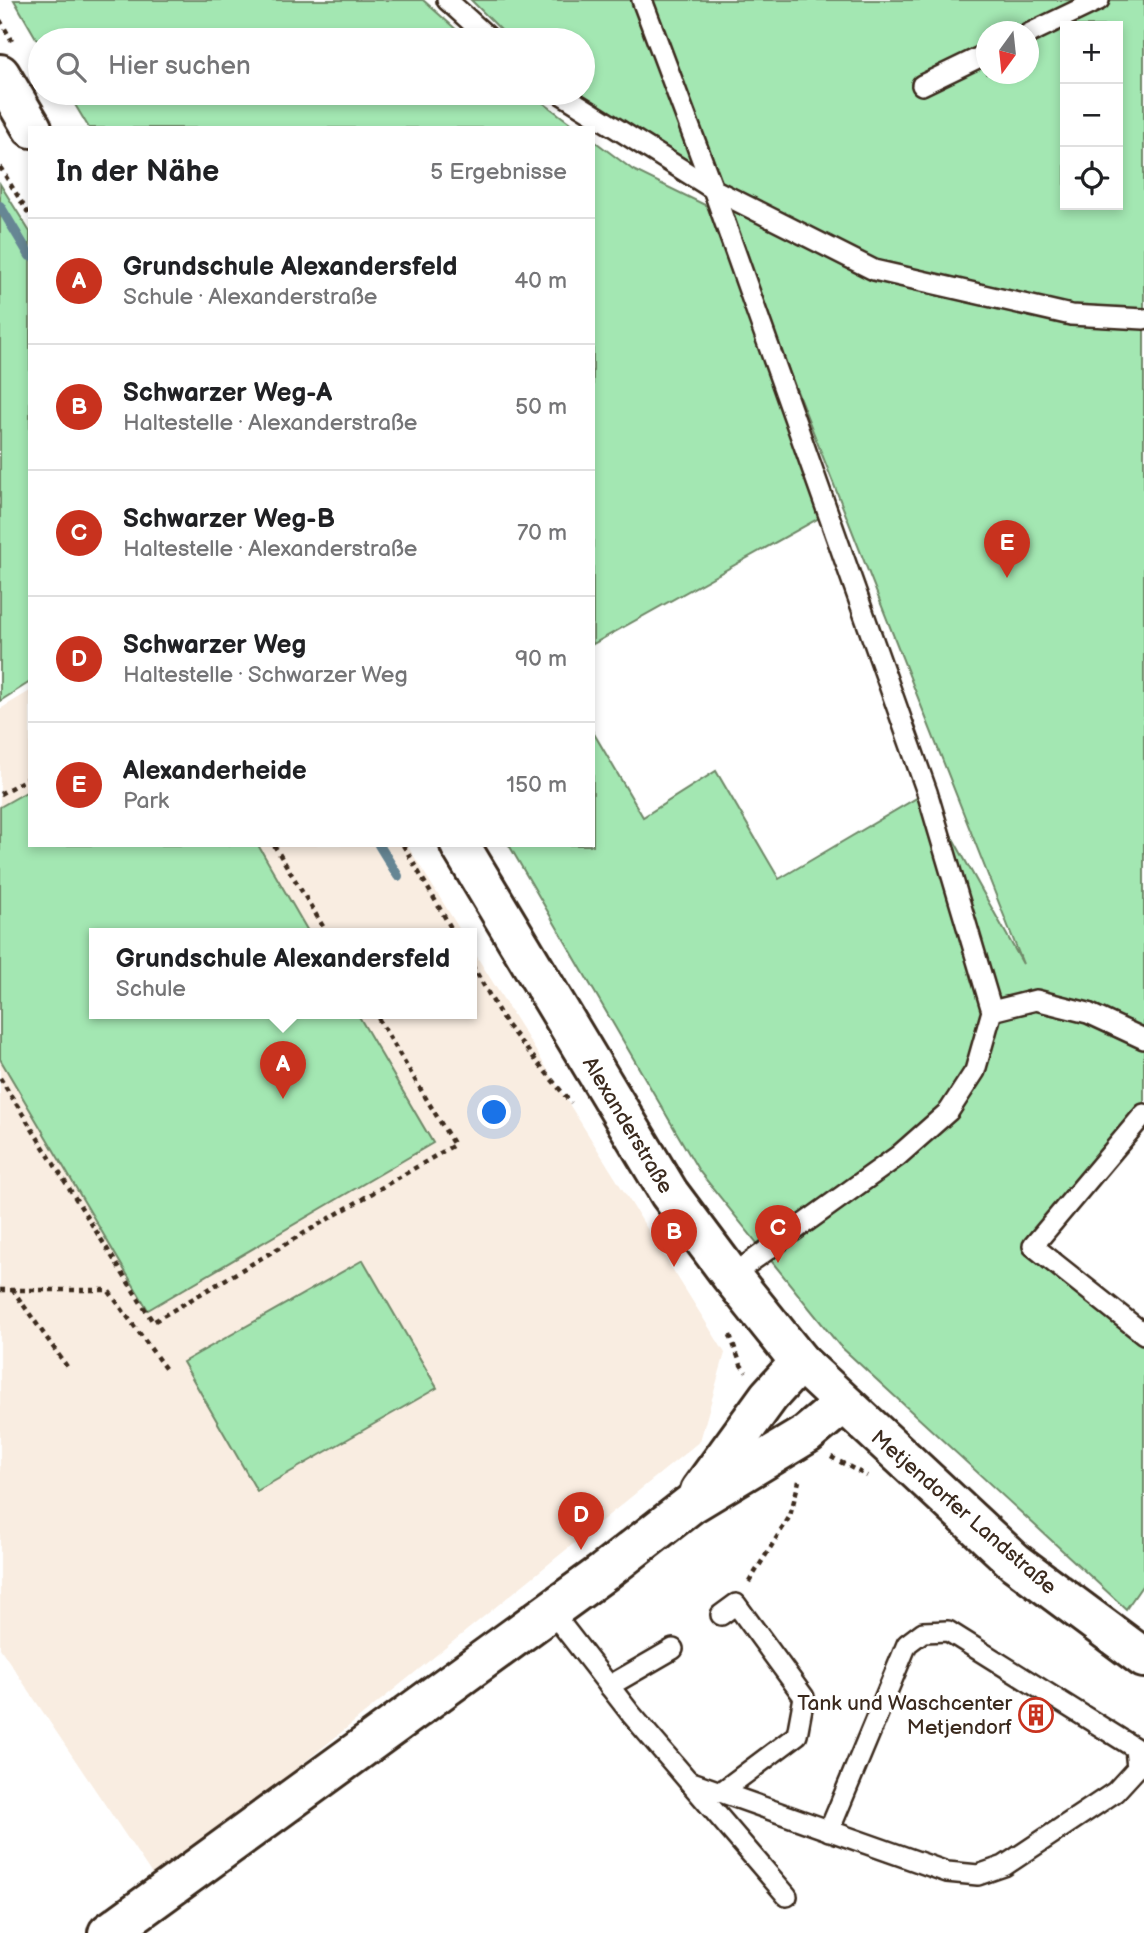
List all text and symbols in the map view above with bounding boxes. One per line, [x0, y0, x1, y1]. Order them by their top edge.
north arrow [976, 21, 1039, 84]
map controls [1060, 21, 1123, 210]
button: + [1060, 21, 1123, 84]
search box [28, 28, 595, 105]
icon: search [52, 48, 90, 86]
text: Hier suchen [108, 51, 251, 82]
button: − [1060, 84, 1123, 147]
button: locate [1060, 147, 1123, 210]
text: In der Nähe [56, 154, 219, 190]
text: 5 Ergebnisse [430, 158, 567, 186]
text: Grundschule Alexandersfeld [123, 252, 458, 283]
text: A [72, 267, 86, 295]
text: 40 m [514, 267, 567, 295]
text: Schule · Alexanderstraße [123, 283, 377, 311]
text: Schwarzer Weg-A [123, 378, 332, 409]
text: B [71, 393, 87, 421]
text: 50 m [515, 393, 567, 421]
text: Haltestelle · Alexanderstraße [123, 409, 417, 437]
text: Schwarzer Weg-B [123, 504, 335, 535]
text: C [71, 519, 87, 547]
text: 70 m [517, 519, 567, 547]
pin: E [984, 520, 1030, 578]
text: Haltestelle · Alexanderstraße [123, 535, 417, 563]
text: Schwarzer Weg [123, 630, 306, 661]
text: D [71, 645, 87, 673]
text: 90 m [515, 645, 567, 673]
text: Haltestelle · Schwarzer Weg [123, 661, 408, 689]
text: Alexanderheide [123, 756, 307, 787]
text: E [72, 771, 86, 799]
text: 150 m [506, 771, 567, 799]
text: Park [123, 787, 169, 815]
popup [89, 928, 477, 1019]
text: Grundschule Alexandersfeld [116, 944, 450, 975]
text: Schule [116, 975, 186, 1003]
pin: A [260, 1041, 306, 1099]
street label: Alexanderstraße [577, 1053, 678, 1198]
your location [477, 1095, 511, 1129]
pin: C [755, 1205, 801, 1263]
pin: B [651, 1209, 697, 1267]
street label: Metjendorfer Landstraße [866, 1425, 1061, 1600]
pin: D [558, 1492, 604, 1550]
place label: Tank und Waschcenter Metjendorf [797, 1691, 1012, 1740]
building icon: Tank und Waschcenter Metjendorf [1017, 1696, 1055, 1734]

